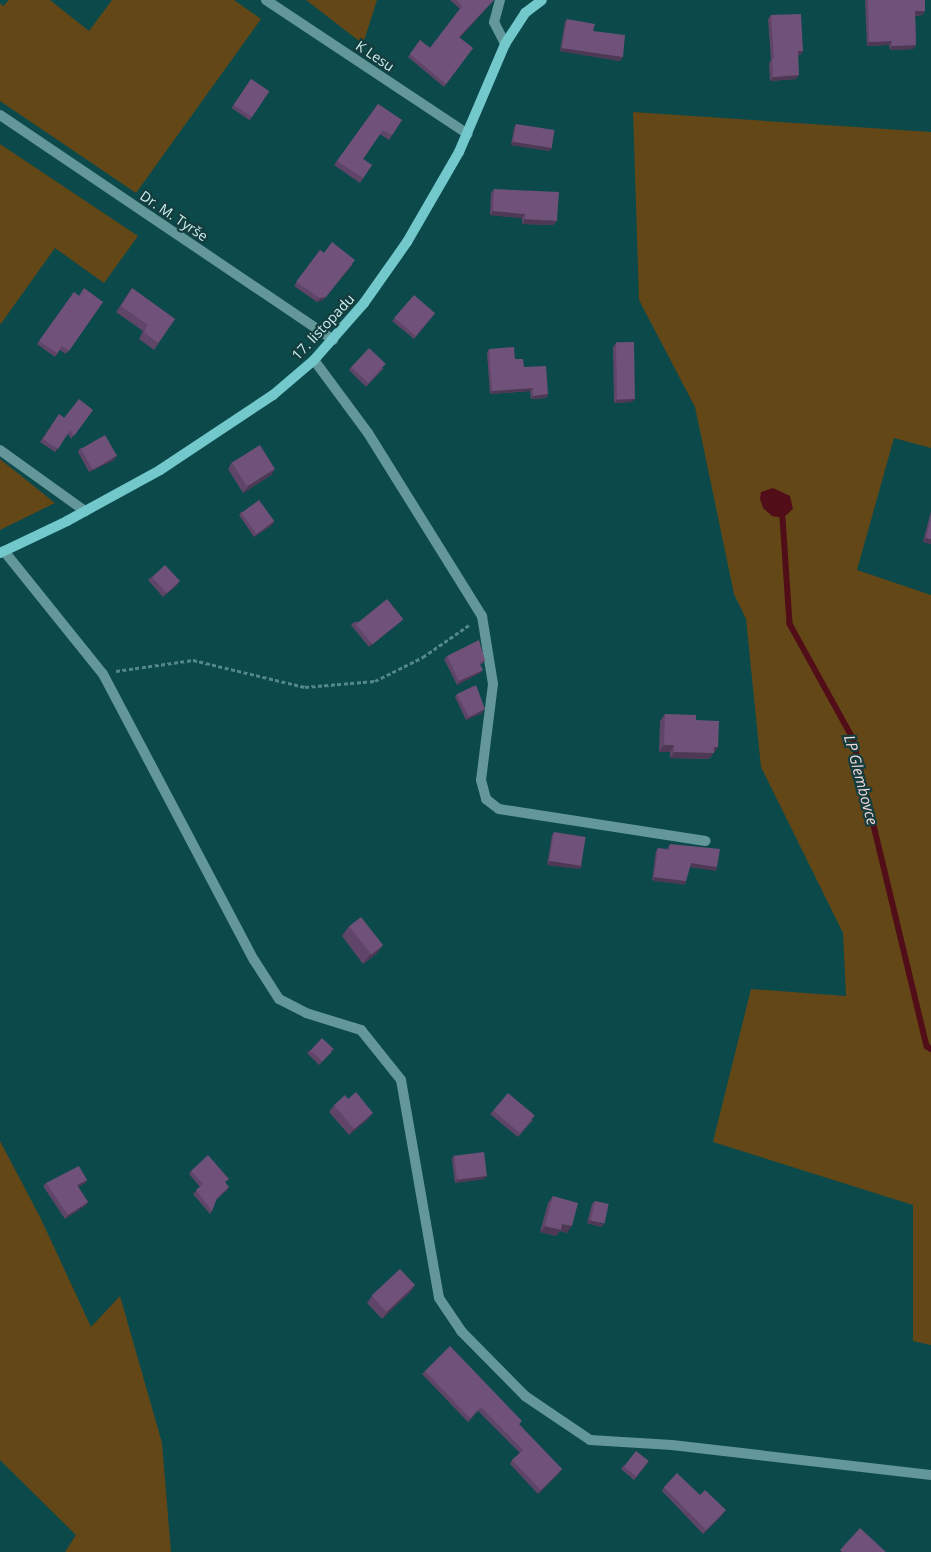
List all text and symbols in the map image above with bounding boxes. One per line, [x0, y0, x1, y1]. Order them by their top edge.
street label: K Lesu [353, 37, 397, 75]
street label: Dr. M. Tyrše [137, 187, 211, 245]
street label: 17. listopadu [288, 291, 358, 363]
water label: LP Glembovce [840, 733, 882, 827]

